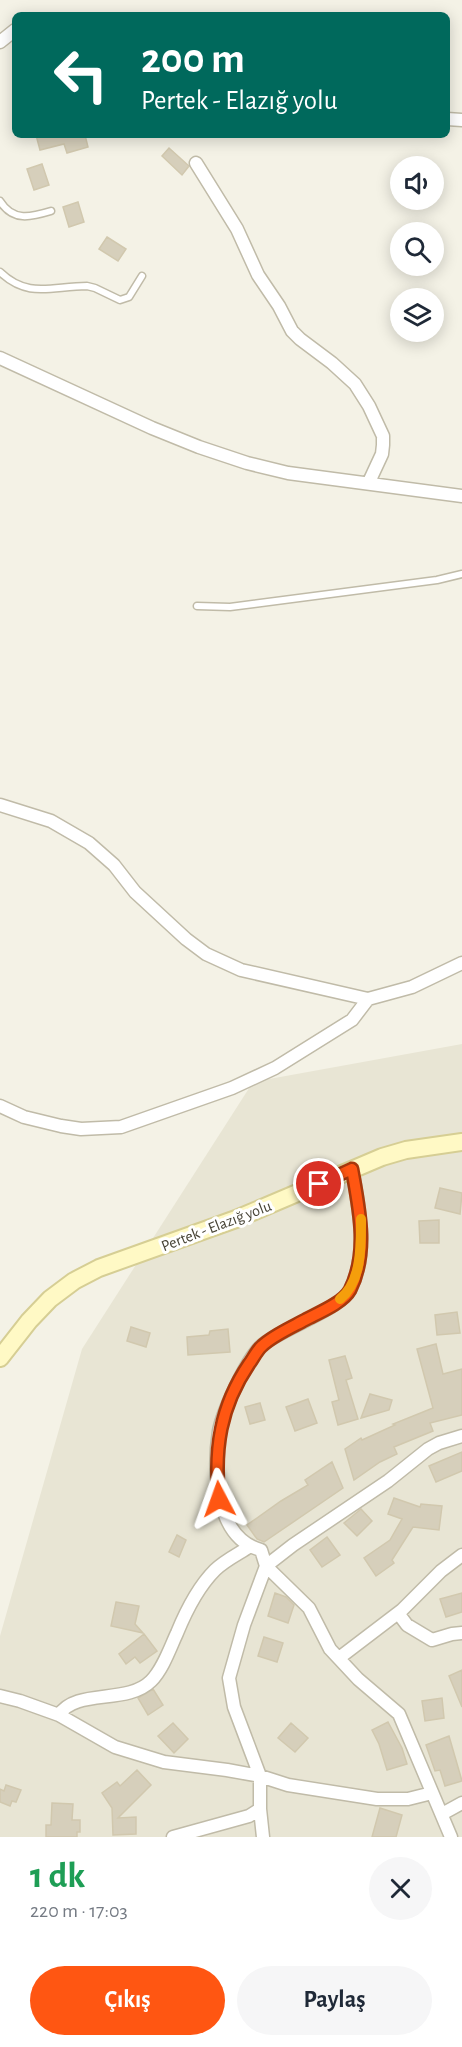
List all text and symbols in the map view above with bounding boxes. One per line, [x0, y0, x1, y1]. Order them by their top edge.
icon: left [42, 36, 120, 114]
text: 200 m [141, 38, 245, 80]
text: Pertek - Elazığ yolu [141, 87, 338, 114]
map controls [390, 156, 444, 342]
button: sound [390, 156, 444, 210]
button: search [390, 222, 444, 276]
button: layers [390, 288, 444, 342]
pin [293, 1158, 344, 1209]
icon: arrive [302, 1167, 335, 1200]
street label: Pertek - Elazığ yolu [159, 1198, 274, 1255]
position arrow [187, 1467, 251, 1531]
button: close [369, 1857, 432, 1920]
text: 1 dk [30, 1858, 85, 1894]
text: 220 m · 17:03 [30, 1901, 128, 1921]
button: Çıkış [30, 1966, 225, 2035]
button: Paylaş [237, 1966, 432, 2035]

